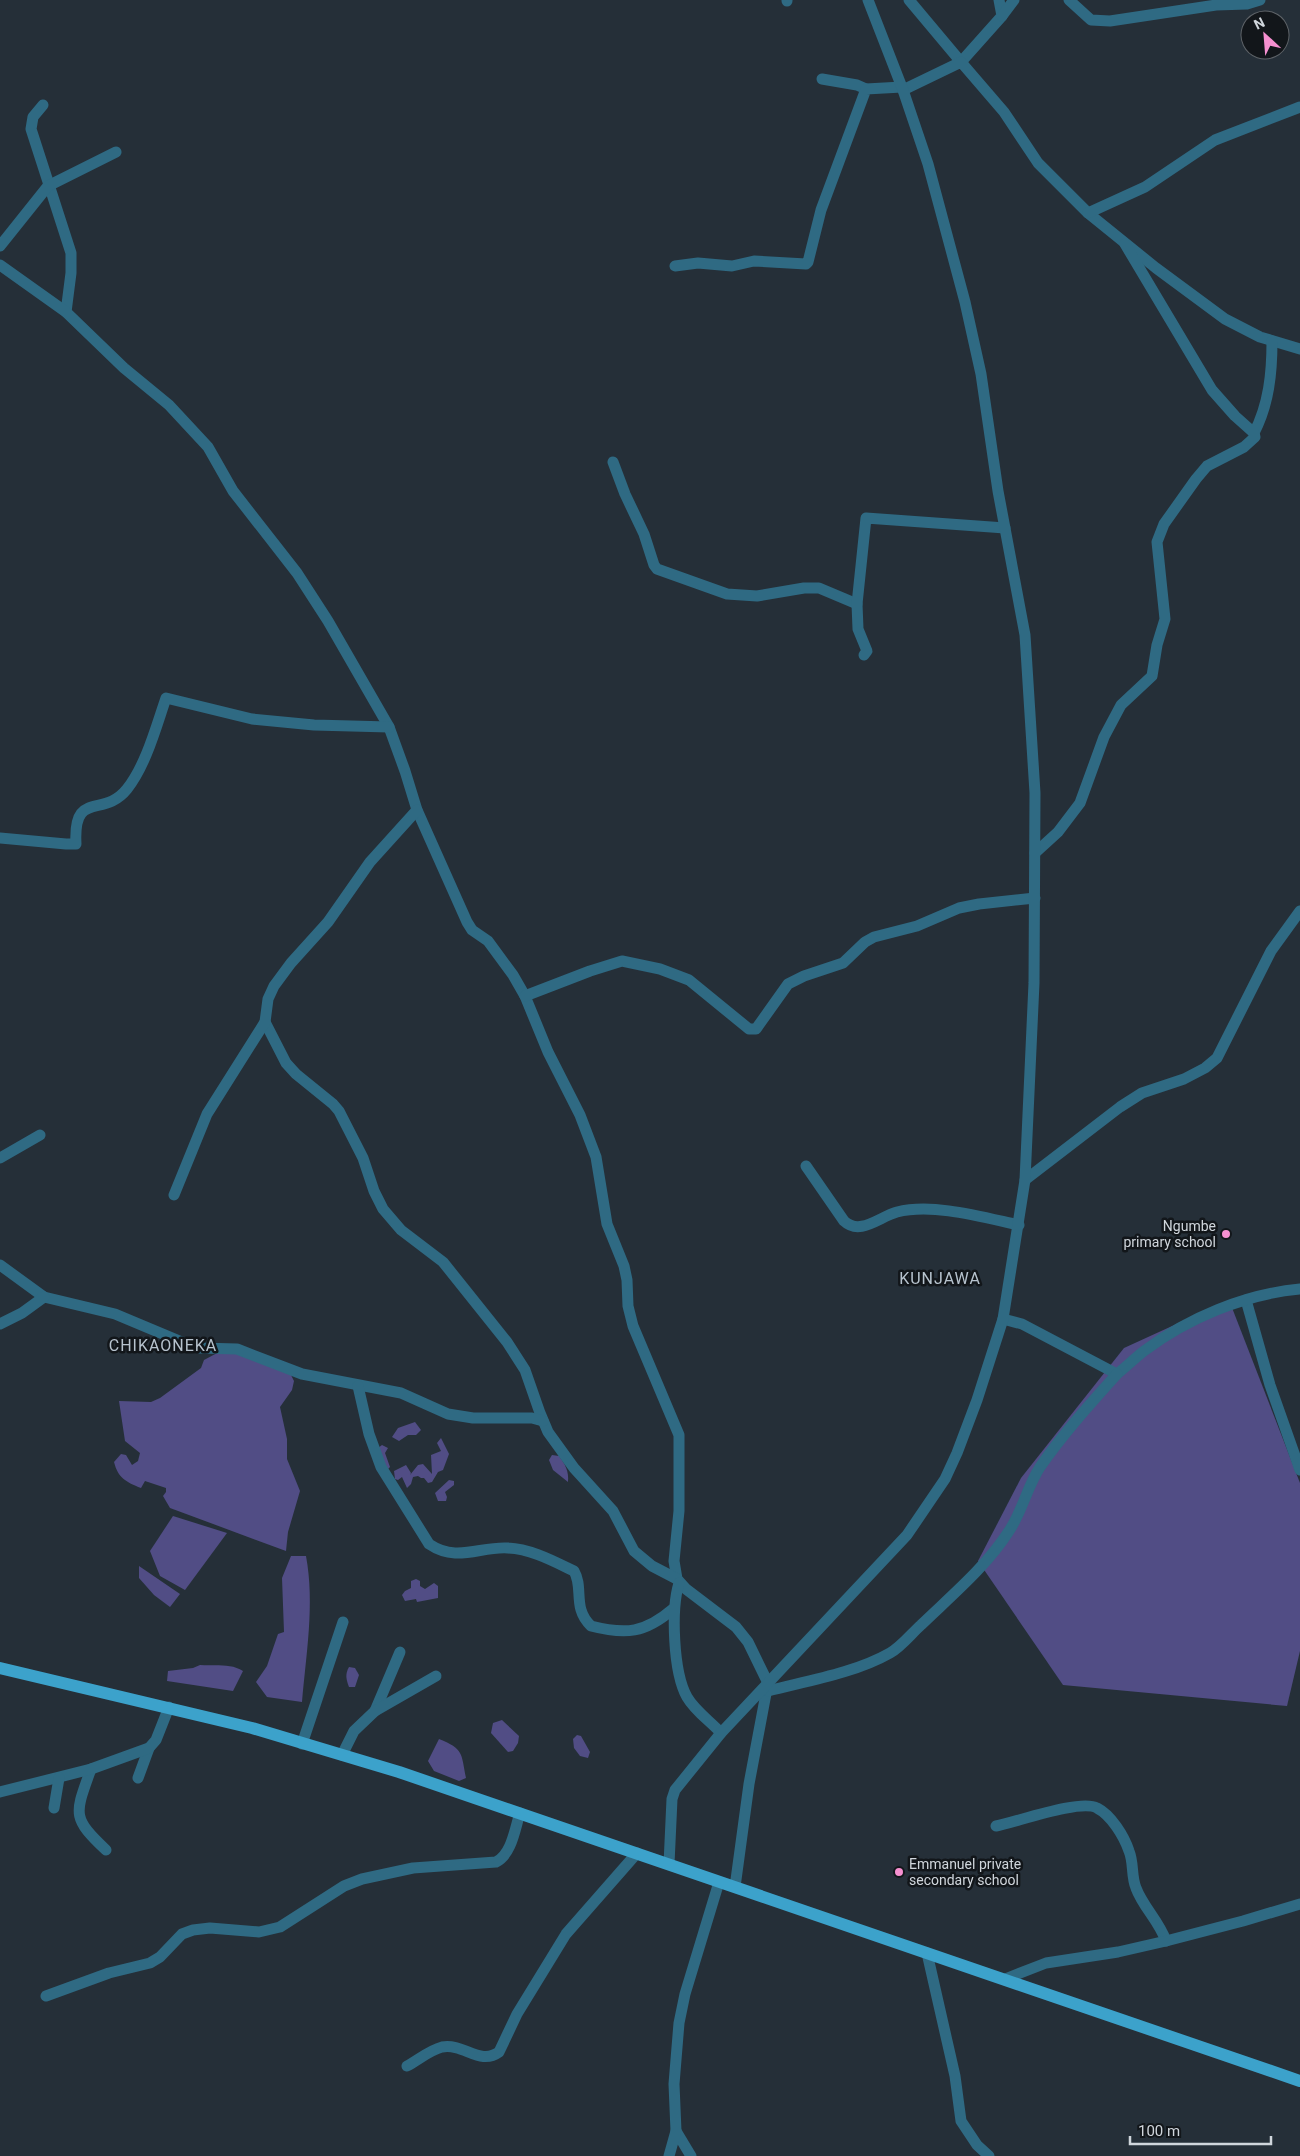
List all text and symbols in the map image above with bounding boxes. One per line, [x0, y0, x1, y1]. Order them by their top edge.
north arrow [1240, 10, 1290, 60]
text: N [1251, 14, 1267, 33]
place label: Ngumbe primary school [1123, 1218, 1216, 1250]
marker: Ngumbe primary school [1220, 1228, 1232, 1240]
district label: KUNJAWA [899, 1269, 981, 1288]
district label: CHIKAONEKA [109, 1336, 217, 1355]
place label: Emmanuel private secondary school [909, 1856, 1021, 1888]
marker: Emmanuel private secondary school [893, 1866, 905, 1878]
scale bar [1130, 2114, 1271, 2146]
text: 100 m [1138, 2122, 1180, 2140]

